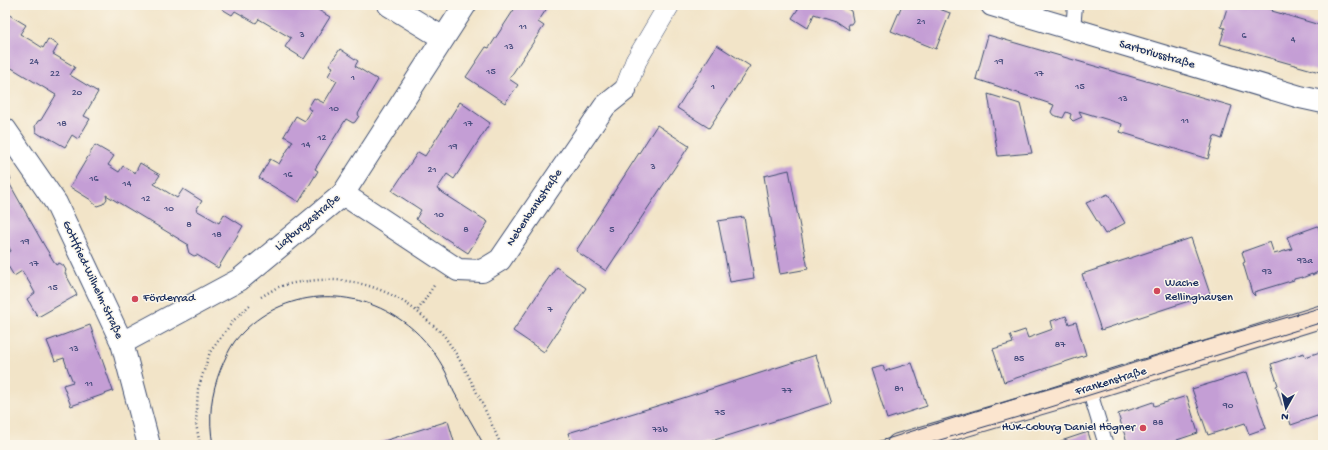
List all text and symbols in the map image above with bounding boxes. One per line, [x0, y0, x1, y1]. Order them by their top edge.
house number: 21 [917, 16, 925, 28]
house number: 11 [518, 21, 527, 33]
house number: 3 [298, 29, 305, 41]
house number: 6 [1241, 30, 1247, 42]
house number: 4 [1291, 34, 1296, 46]
street label: Sartoriusstraße [1117, 37, 1197, 73]
house number: 13 [503, 41, 514, 53]
house number: 24 [29, 56, 39, 68]
house number: 19 [993, 56, 1004, 68]
house number: 15 [485, 66, 496, 78]
house number: 22 [50, 68, 60, 80]
house number: 17 [1033, 68, 1044, 80]
house number: 1 [350, 72, 355, 84]
house number: 1 [710, 81, 715, 93]
house number: 15 [1074, 81, 1085, 93]
house number: 20 [72, 87, 83, 99]
house number: 13 [1117, 93, 1128, 105]
house number: 10 [328, 103, 339, 115]
house number: 11 [1180, 115, 1189, 127]
house number: 18 [56, 118, 67, 130]
house number: 17 [462, 118, 473, 130]
house number: 12 [317, 132, 327, 144]
house number: 14 [301, 139, 311, 151]
house number: 19 [447, 141, 458, 153]
house number: 3 [649, 161, 656, 173]
house number: 21 [428, 164, 436, 176]
street label: Nebenbankstraße [504, 166, 566, 249]
house number: 16 [282, 169, 293, 181]
house number: 16 [88, 173, 99, 185]
house number: 14 [122, 178, 132, 190]
street label: Liafburgastraße [273, 191, 344, 254]
house number: 12 [141, 193, 151, 205]
house number: 10 [163, 203, 174, 215]
house number: 10 [433, 209, 444, 221]
street label: Gottfried-Wilhelm-Straße [58, 219, 126, 342]
house number: 8 [186, 219, 192, 231]
house number: 8 [463, 224, 469, 236]
house number: 5 [609, 224, 615, 236]
house number: 18 [211, 229, 222, 241]
house number: 19 [19, 236, 30, 248]
house number: 93a [1296, 255, 1313, 267]
house number: 17 [28, 258, 39, 270]
house number: 93 [1261, 266, 1272, 278]
place label: Wache Rellinghausen [1165, 277, 1233, 305]
house number: 15 [47, 282, 58, 294]
marker: Wache Rellinghausen [1152, 286, 1162, 296]
place label: Förderrad [142, 292, 196, 306]
marker: Förderrad [130, 294, 140, 304]
house number: 7 [546, 304, 553, 316]
house number: 87 [1055, 339, 1066, 351]
house number: 13 [68, 343, 79, 355]
house number: 85 [1014, 353, 1024, 365]
street label: Frankenstraße [1073, 364, 1149, 400]
house number: 11 [84, 378, 93, 390]
house number: 81 [894, 383, 904, 395]
house number: 77 [781, 385, 793, 397]
north arrow [1266, 388, 1306, 428]
house number: 90 [1222, 400, 1234, 412]
house number: 75 [714, 407, 725, 419]
text: N [1280, 409, 1289, 422]
house number: 88 [1153, 417, 1164, 429]
place label: HUK-Coburg Daniel Högner [1002, 421, 1137, 435]
marker: HUK-Coburg Daniel Högner [1138, 423, 1148, 433]
house number: 73b [651, 424, 669, 436]

